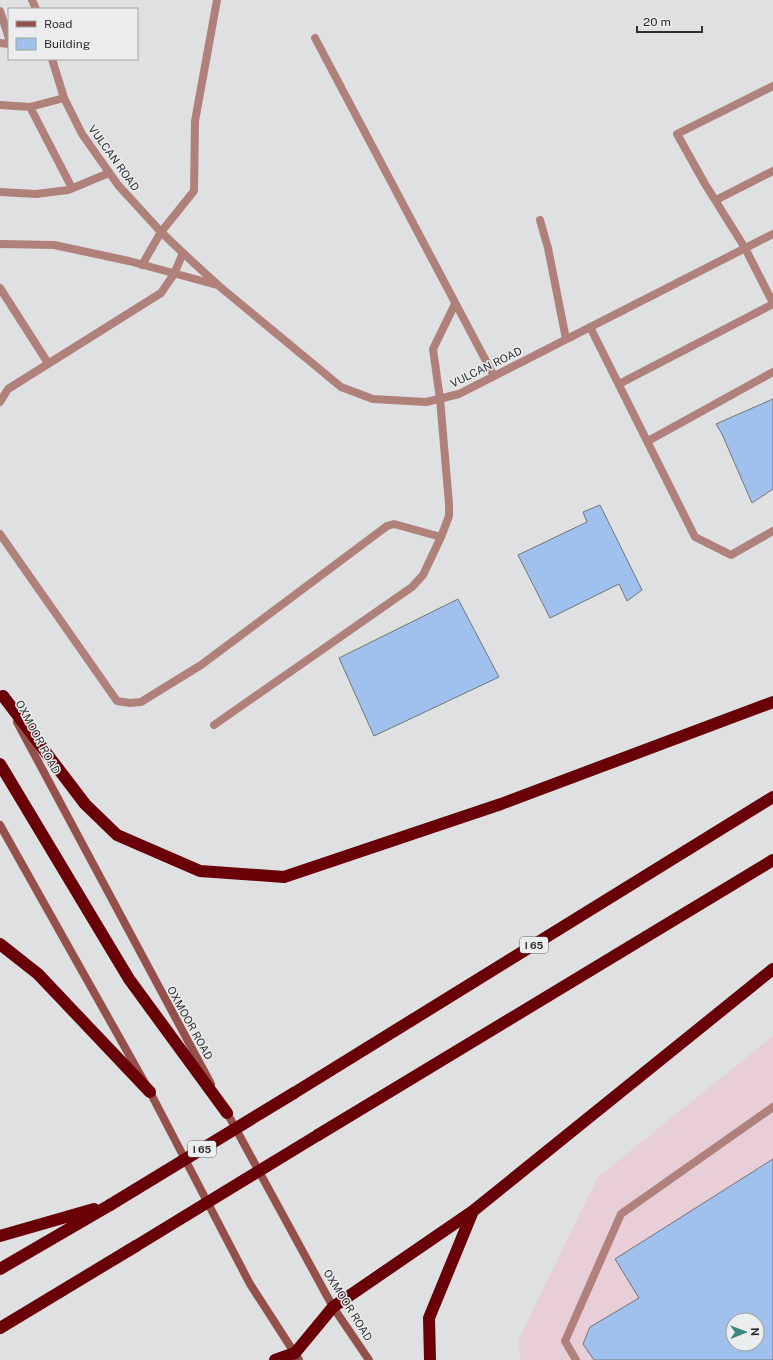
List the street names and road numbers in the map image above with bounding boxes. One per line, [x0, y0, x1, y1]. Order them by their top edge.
street label: VULCAN ROAD [86, 123, 142, 193]
street label: VULCAN ROAD [448, 344, 524, 389]
street label: OXMOOR ROAD [13, 698, 63, 776]
road number: I 65 [520, 937, 548, 953]
street label: OXMOOR ROAD [165, 984, 215, 1062]
road number: I 65 [188, 1141, 216, 1157]
street label: OXMOOR ROAD [321, 1267, 375, 1343]

